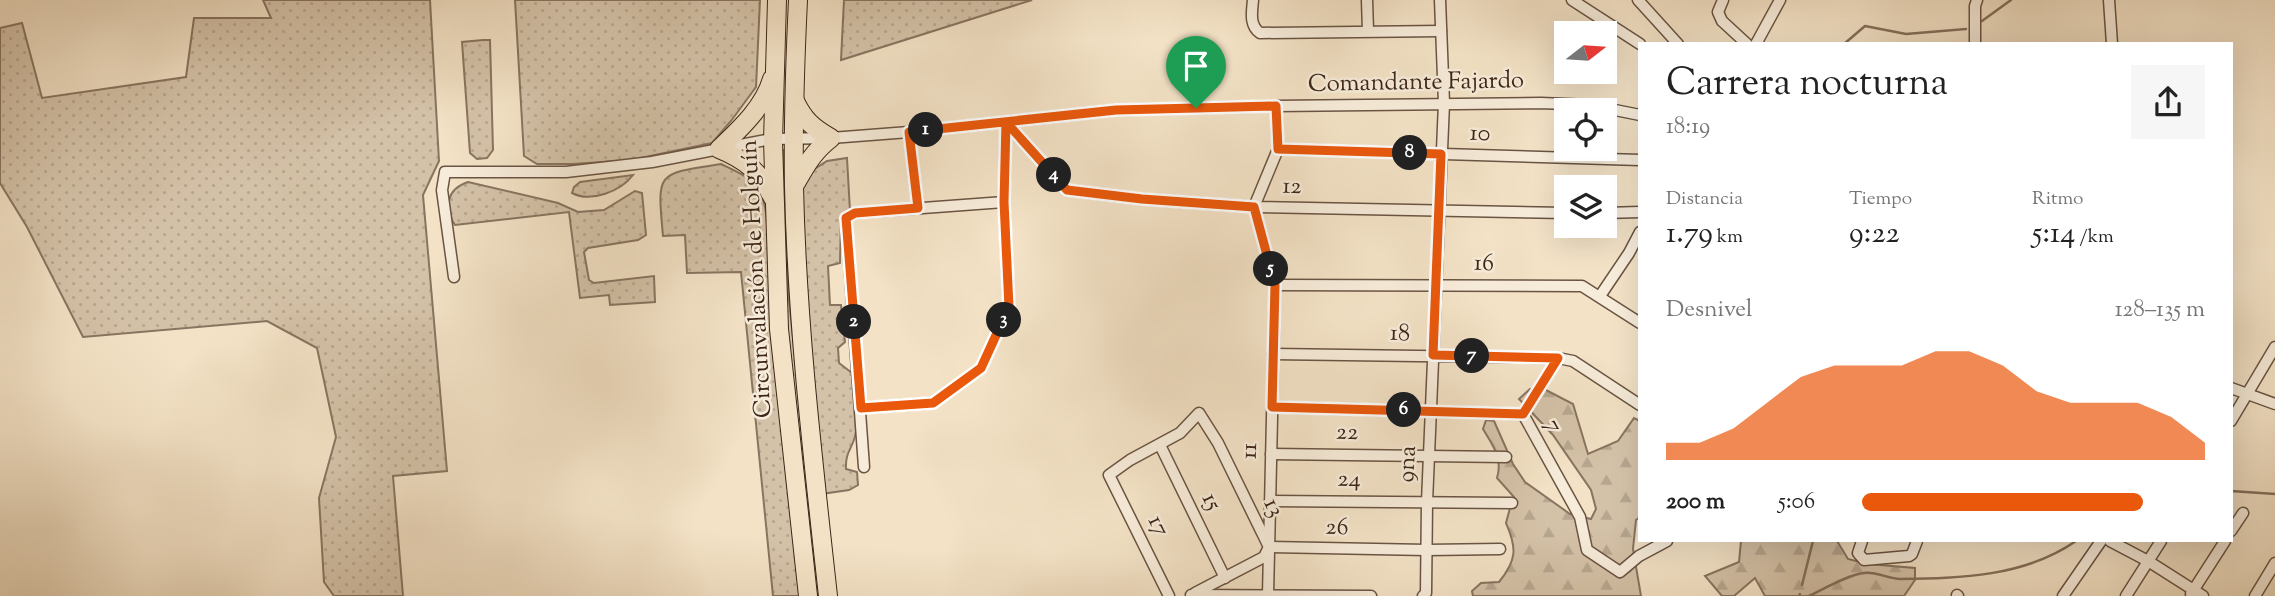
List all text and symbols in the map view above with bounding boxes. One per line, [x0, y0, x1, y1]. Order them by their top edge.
north arrow [1554, 21, 1617, 84]
map controls [1554, 21, 1617, 238]
pin [1166, 36, 1226, 108]
icon: arrive [1177, 47, 1215, 85]
text: Carrera nocturna [1666, 58, 1948, 112]
street label: Comandante Fajardo [1308, 64, 1524, 102]
button: share [2131, 65, 2205, 139]
button: locate [1554, 98, 1617, 161]
text: 18:19 [1666, 111, 1710, 144]
pin: 1 [908, 113, 944, 148]
text: 1 [922, 116, 929, 143]
street label: 10 [1469, 117, 1491, 151]
pin: 8 [1392, 136, 1428, 170]
street label: Circunvalación de Holguín [733, 139, 781, 419]
text: 8 [1405, 139, 1414, 166]
pin: 4 [1036, 158, 1072, 192]
text: 4 [1049, 161, 1058, 188]
street label: 12 [1282, 170, 1302, 204]
button: layers [1554, 175, 1617, 238]
text: Distancia [1666, 186, 1743, 213]
text: Tiempo [1849, 186, 1912, 213]
text: Ritmo [2032, 186, 2083, 213]
text: 1.79 [1666, 213, 1713, 256]
text: 9:22 [1849, 213, 1899, 256]
text: 5:14 [2032, 213, 2075, 256]
text: km [1713, 224, 1743, 251]
text: /km [2075, 224, 2114, 251]
street label: 16 [1474, 247, 1494, 281]
pin: 5 [1254, 252, 1288, 286]
text: 5 [1267, 255, 1274, 282]
text: Desnivel [1666, 294, 1752, 327]
text: 128–135 m [2115, 294, 2205, 327]
pin: 3 [986, 302, 1021, 338]
pin: 2 [836, 304, 872, 340]
text: 3 [1000, 306, 1007, 333]
text: 2 [849, 308, 858, 335]
street label: 18 [1390, 317, 1410, 351]
pin: 7 [1454, 338, 1490, 374]
text: 7 [1467, 342, 1476, 369]
pin: 6 [1386, 392, 1422, 428]
text: 6 [1399, 396, 1408, 423]
street label: 7 [1535, 412, 1571, 440]
street label: 22 [1335, 416, 1359, 450]
street label: 11 [1233, 443, 1267, 459]
street label: 9na [1390, 445, 1426, 483]
street label: 24 [1337, 463, 1361, 497]
text: 200 m [1666, 486, 1725, 519]
text: 5:06 [1778, 486, 1815, 519]
street label: 15 [1192, 487, 1230, 517]
street label: 13 [1254, 493, 1292, 523]
street label: 17 [1138, 509, 1178, 543]
street label: 26 [1325, 511, 1349, 545]

